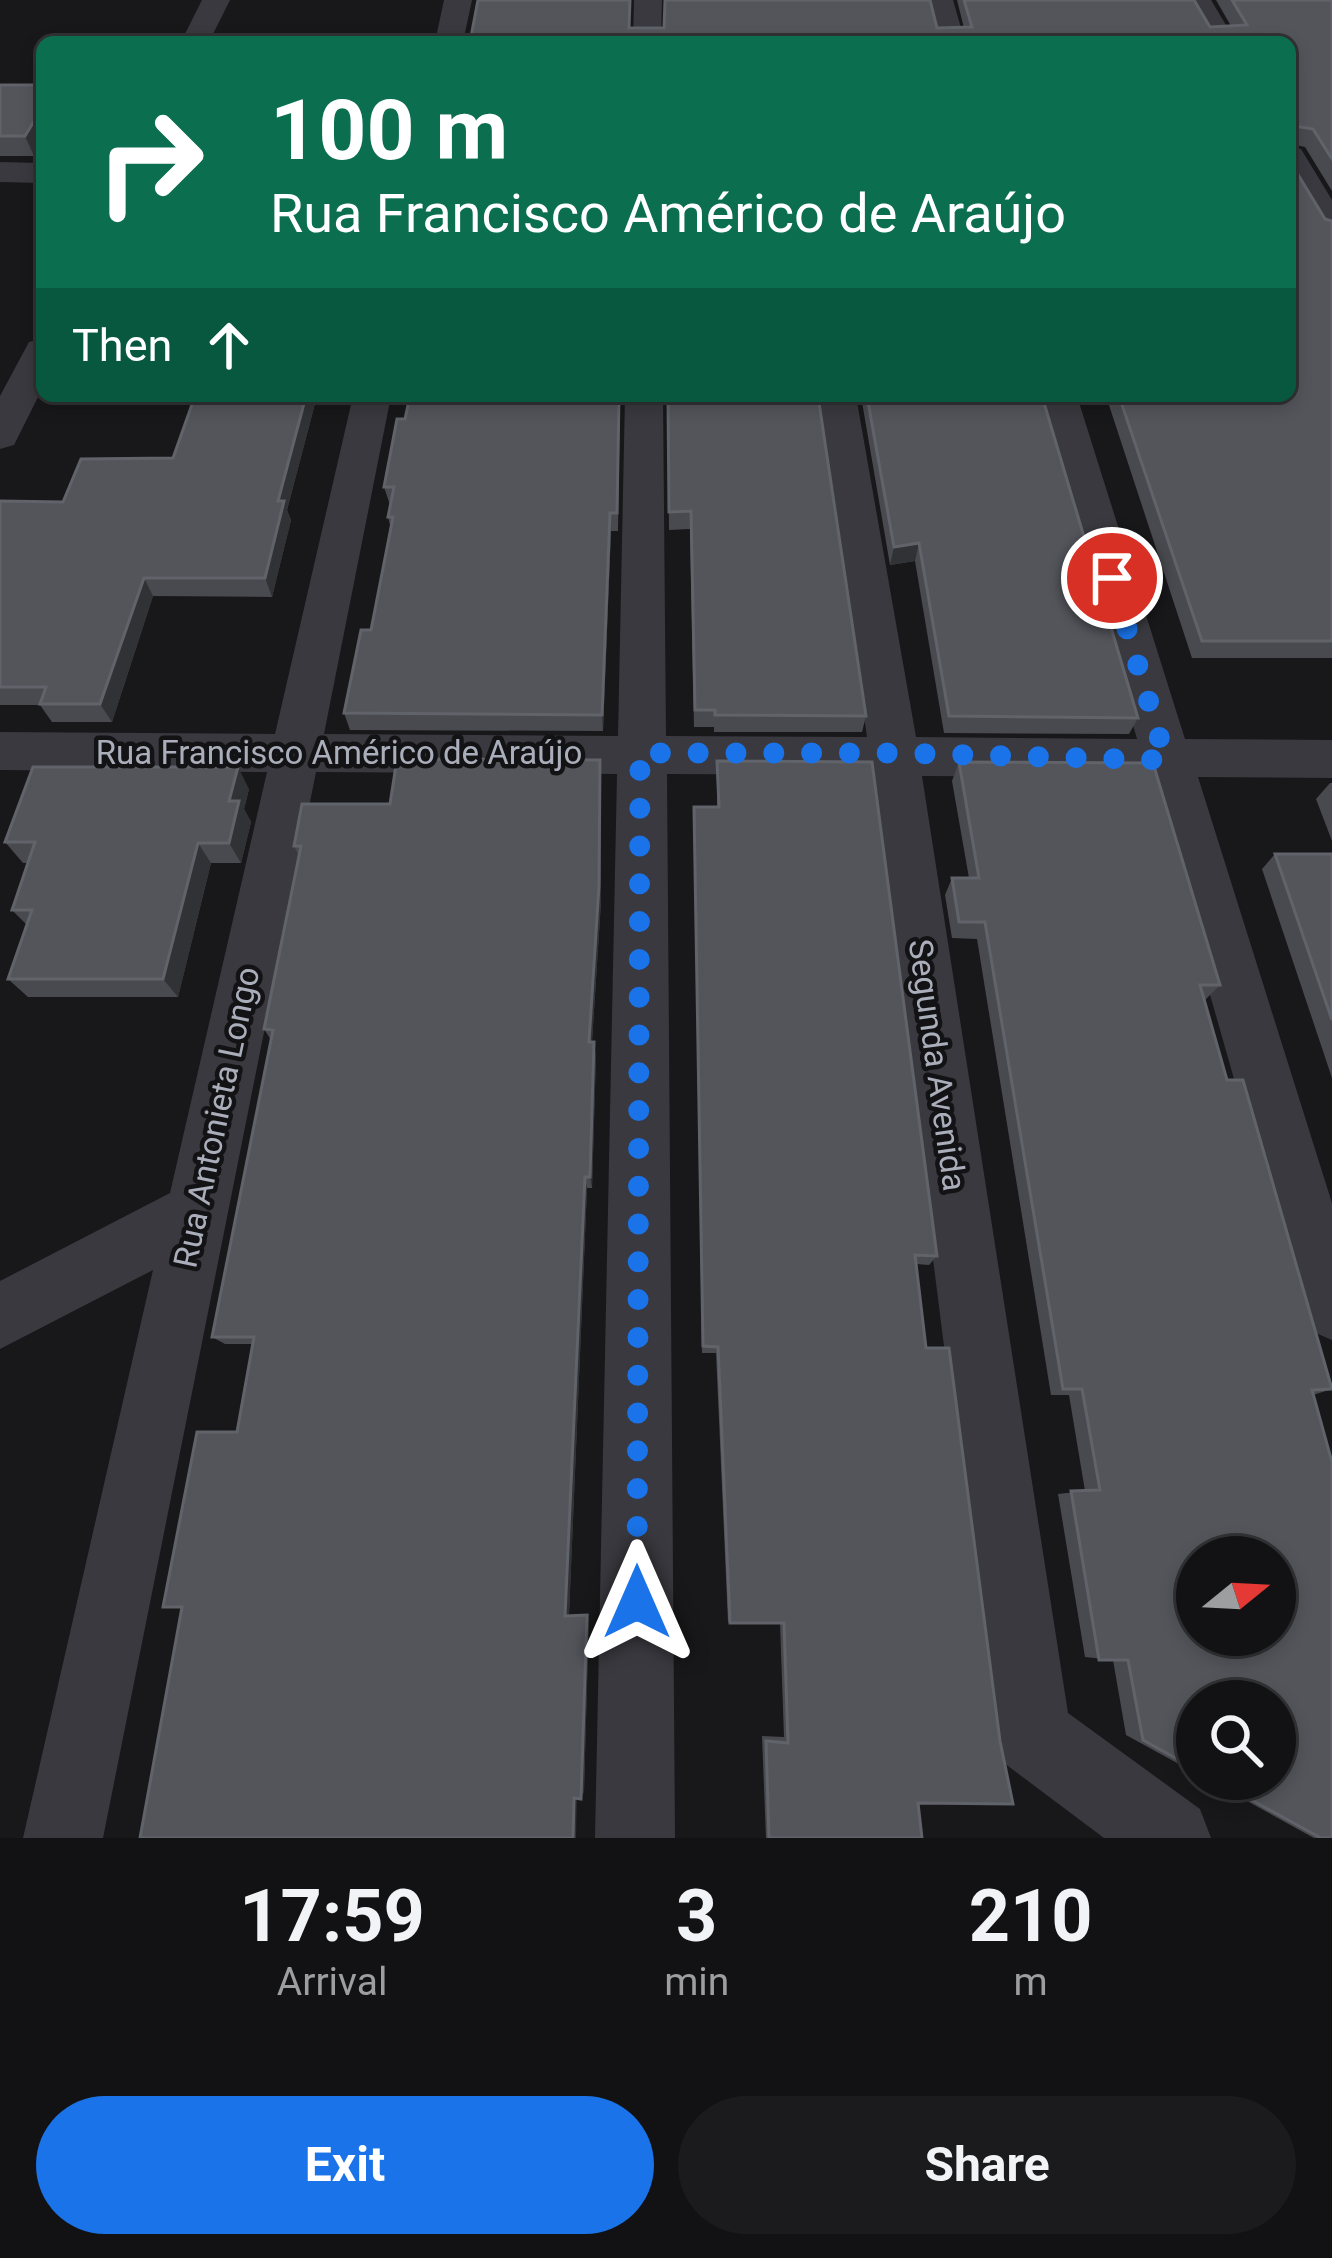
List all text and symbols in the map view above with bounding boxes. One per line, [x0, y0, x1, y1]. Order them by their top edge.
text: 100 m [270, 81, 508, 180]
icon: right [72, 84, 228, 240]
text: Rua Francisco Américo de Araújo [270, 182, 1066, 245]
icon: ahead [196, 312, 262, 378]
text: Then [72, 319, 172, 372]
pin [1061, 527, 1163, 629]
icon: arrive [1079, 545, 1145, 611]
street label: Rua Francisco Américo de Araújo [96, 733, 582, 772]
street label: Segunda Avenida [901, 937, 974, 1193]
street label: Rua Antonieta Longo [166, 963, 267, 1271]
north arrow [1176, 1536, 1296, 1656]
map controls [1176, 1536, 1296, 1800]
position arrow [574, 1539, 700, 1665]
button: search [1176, 1680, 1296, 1800]
text: 17:59 [239, 1874, 425, 1959]
text: 3 [676, 1874, 717, 1959]
text: 210 [969, 1874, 1093, 1959]
text: Arrival [277, 1959, 387, 2005]
text: min [664, 1959, 729, 2005]
text: m [1014, 1959, 1048, 2005]
button: Exit [36, 2096, 654, 2234]
button: Share [678, 2096, 1296, 2234]

